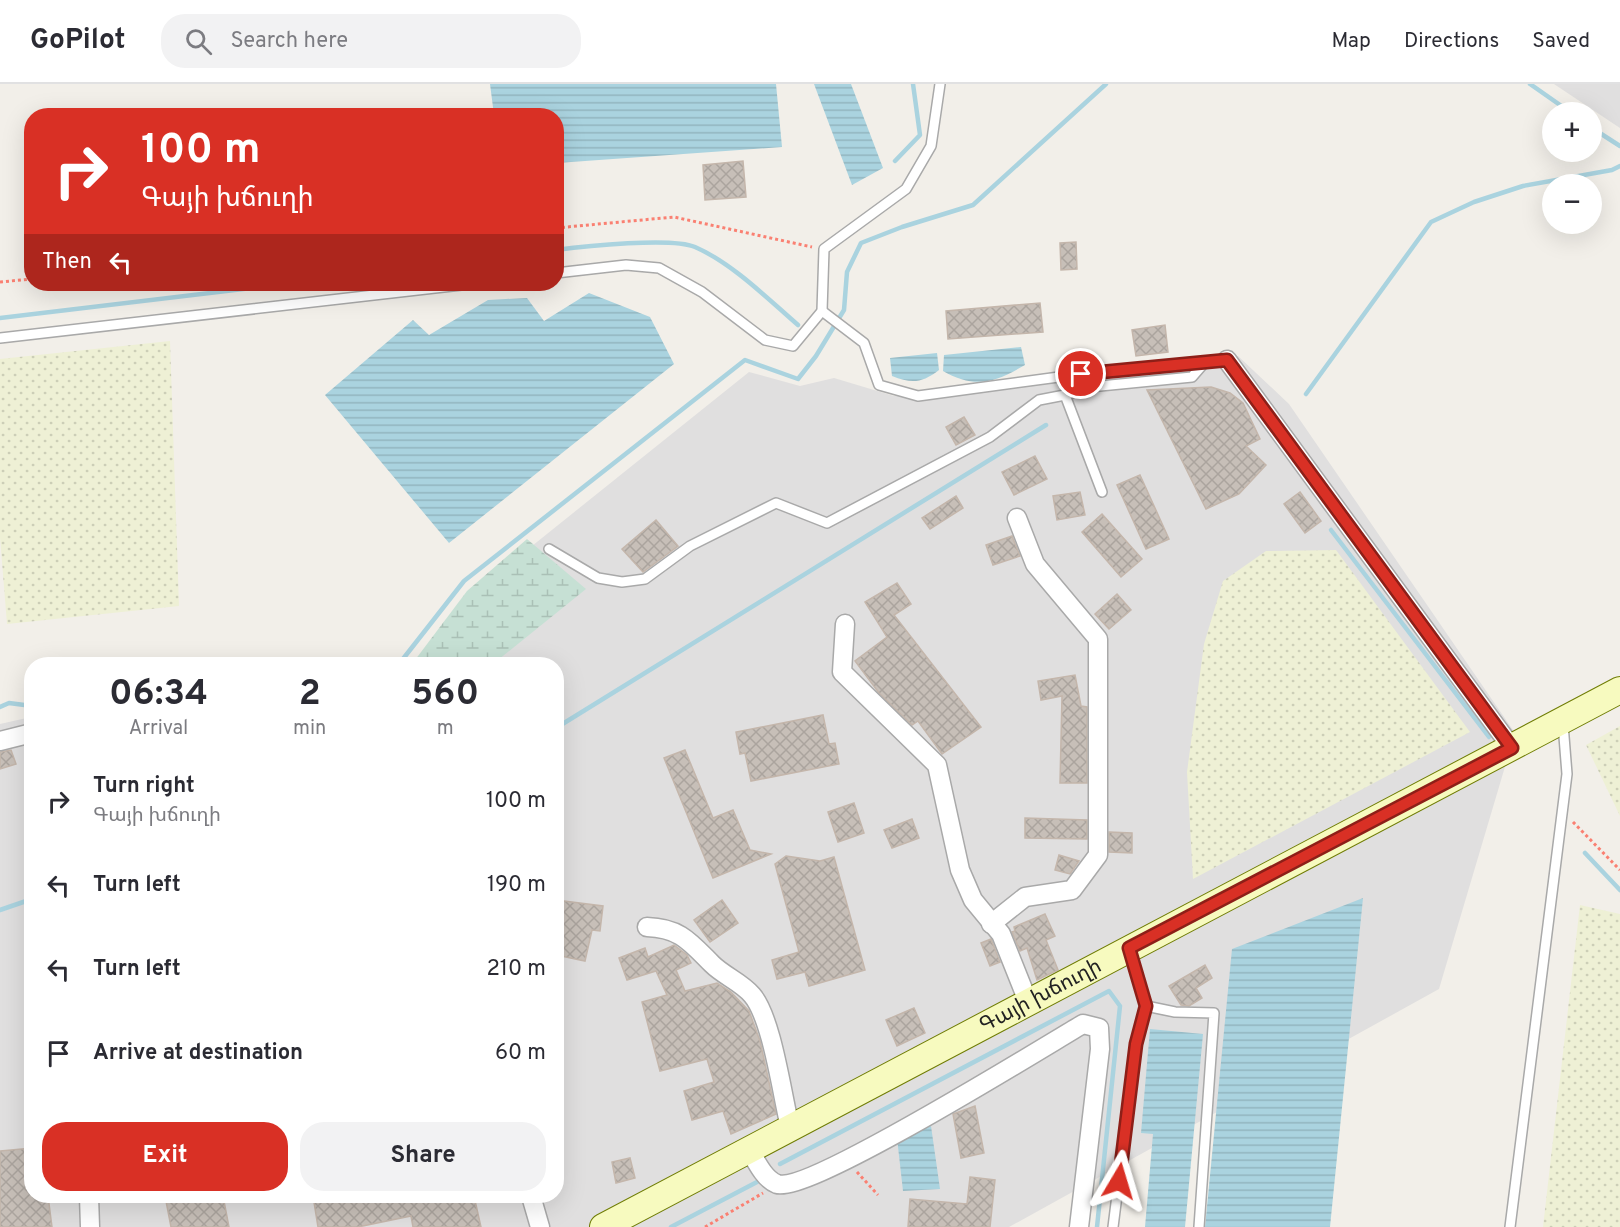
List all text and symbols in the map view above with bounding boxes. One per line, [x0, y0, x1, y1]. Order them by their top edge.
search box [161, 14, 581, 68]
text: GoPilot [30, 23, 125, 59]
icon: search [182, 25, 215, 58]
text: Search here [230, 28, 348, 55]
text: Map [1331, 28, 1371, 55]
text: Directions [1404, 28, 1499, 55]
text: Saved [1532, 28, 1590, 55]
map controls [1542, 102, 1602, 234]
button: + [1542, 102, 1602, 162]
text: 100 m [141, 125, 260, 178]
icon: right [42, 132, 120, 210]
button: − [1542, 174, 1602, 234]
text: Գայի խճուղի [141, 182, 314, 216]
icon: left [104, 246, 137, 279]
text: Then [42, 249, 92, 276]
pin [1055, 348, 1106, 399]
icon: arrive [1064, 357, 1097, 390]
text: 06:34 [109, 672, 208, 718]
text: 2 [299, 672, 321, 718]
text: 560 [411, 672, 479, 718]
text: Arrival [129, 716, 188, 742]
text: min [293, 716, 326, 742]
text: m [437, 716, 454, 742]
text: Turn right [93, 773, 195, 800]
icon: right [42, 785, 75, 818]
text: 100 m [486, 788, 546, 815]
text: Գայի խճուղի [93, 803, 221, 829]
icon: left [42, 869, 75, 902]
text: Turn left [93, 872, 181, 899]
text: 190 m [487, 872, 546, 899]
icon: left [42, 953, 75, 986]
street label: Գայի խճուղի [975, 953, 1106, 1039]
text: Turn left [93, 956, 181, 983]
text: 210 m [486, 956, 546, 983]
icon: arrive [42, 1037, 75, 1070]
text: Arrive at destination [93, 1040, 303, 1067]
text: 60 m [495, 1040, 546, 1067]
button: Exit [42, 1122, 288, 1191]
button: Share [300, 1122, 546, 1191]
position arrow [1087, 1149, 1151, 1213]

